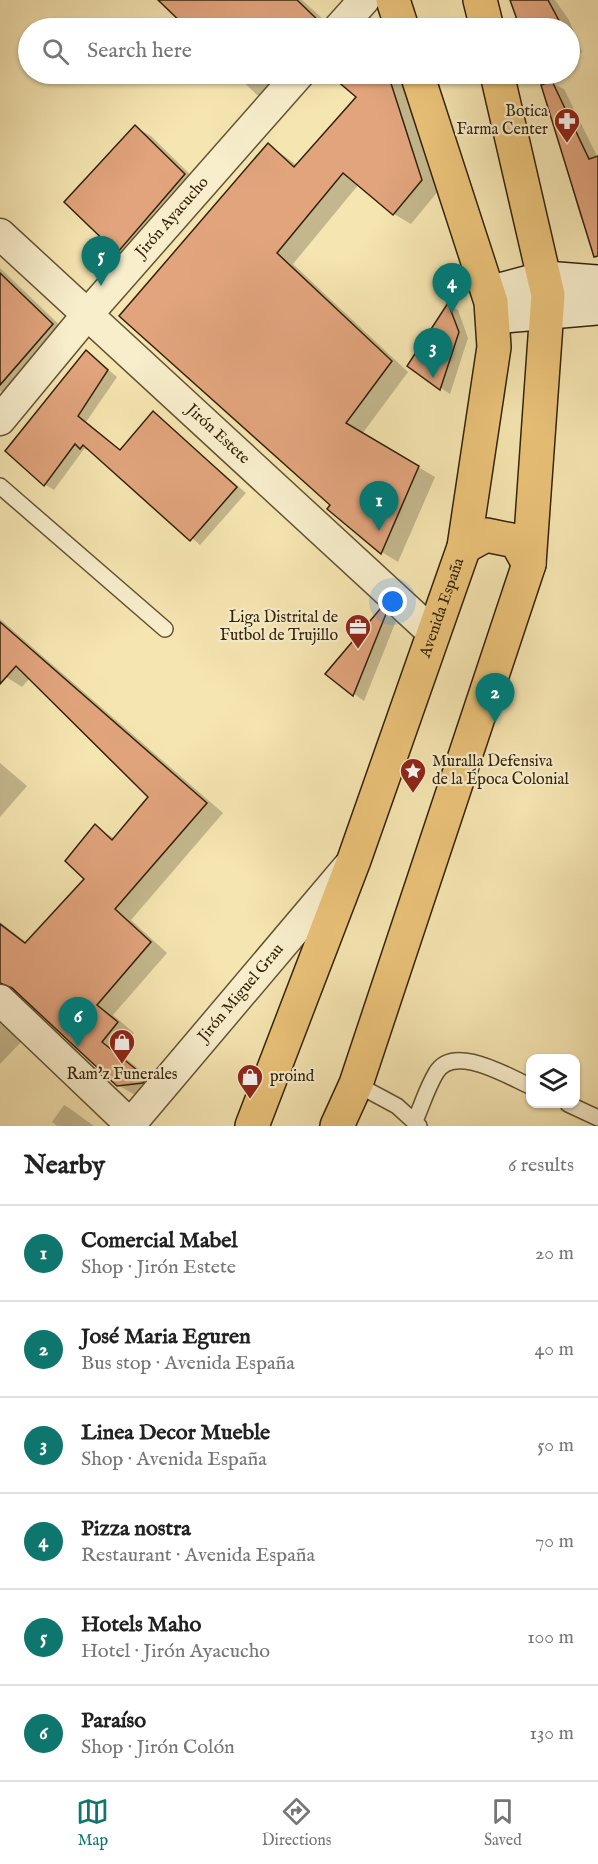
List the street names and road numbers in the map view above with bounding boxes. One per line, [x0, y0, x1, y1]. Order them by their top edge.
street label: Jirón Ayacucho [130, 173, 214, 264]
street label: Jirón Estete [180, 399, 254, 469]
street label: Avenida España [416, 555, 469, 661]
street label: Jirón Miguel Grau [193, 940, 289, 1048]

